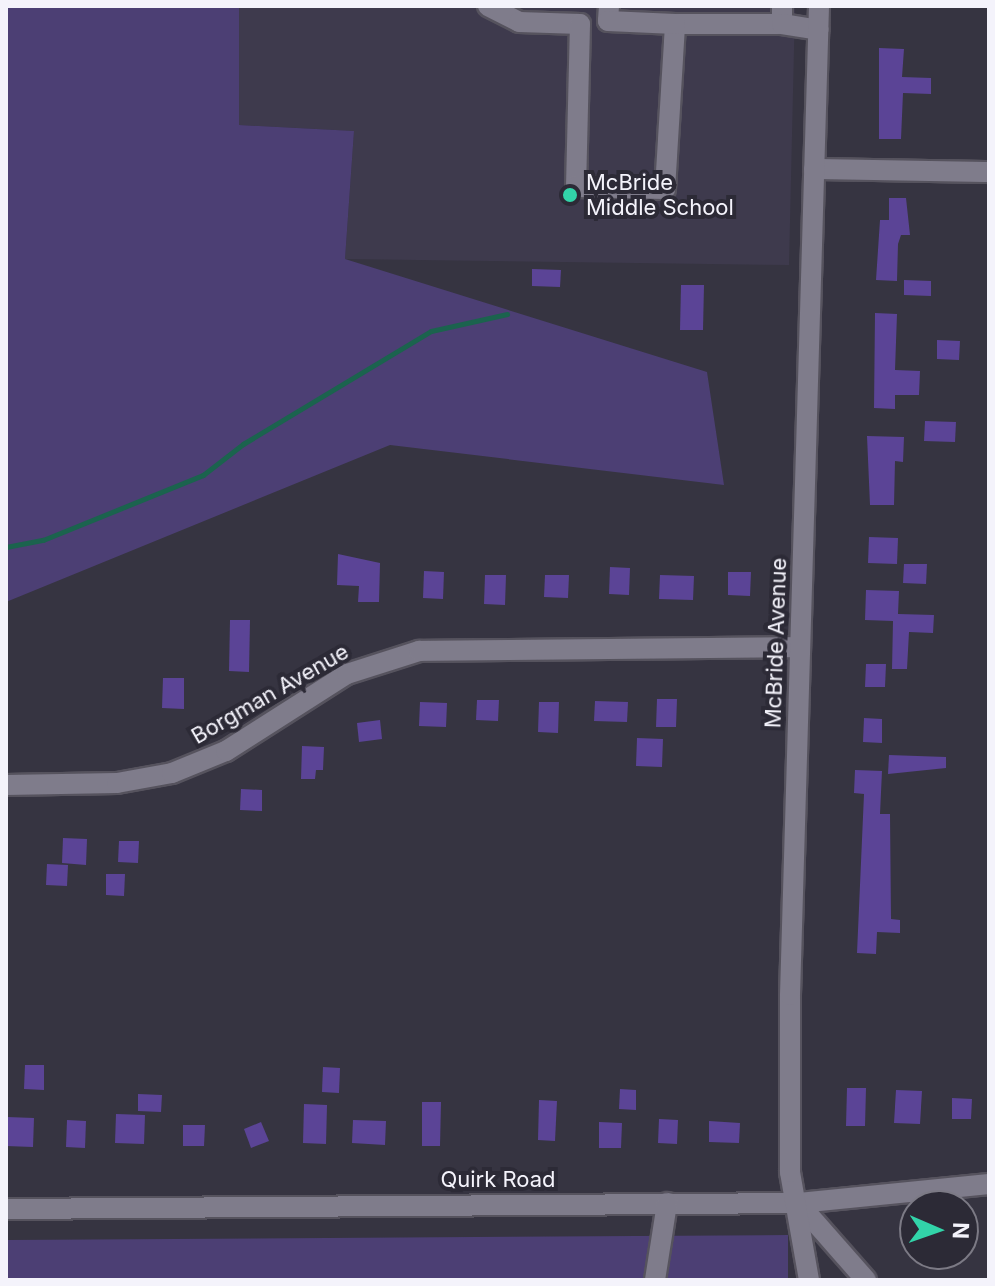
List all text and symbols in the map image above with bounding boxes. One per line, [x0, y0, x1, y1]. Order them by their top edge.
place label: McBride Middle School [586, 169, 734, 220]
marker: McBride Middle School [561, 186, 579, 204]
street label: McBride Avenue [760, 557, 792, 729]
street label: Borgman Avenue [187, 638, 353, 750]
street label: Quirk Road [440, 1167, 556, 1193]
north arrow [899, 1190, 979, 1270]
text: N [948, 1222, 974, 1240]

